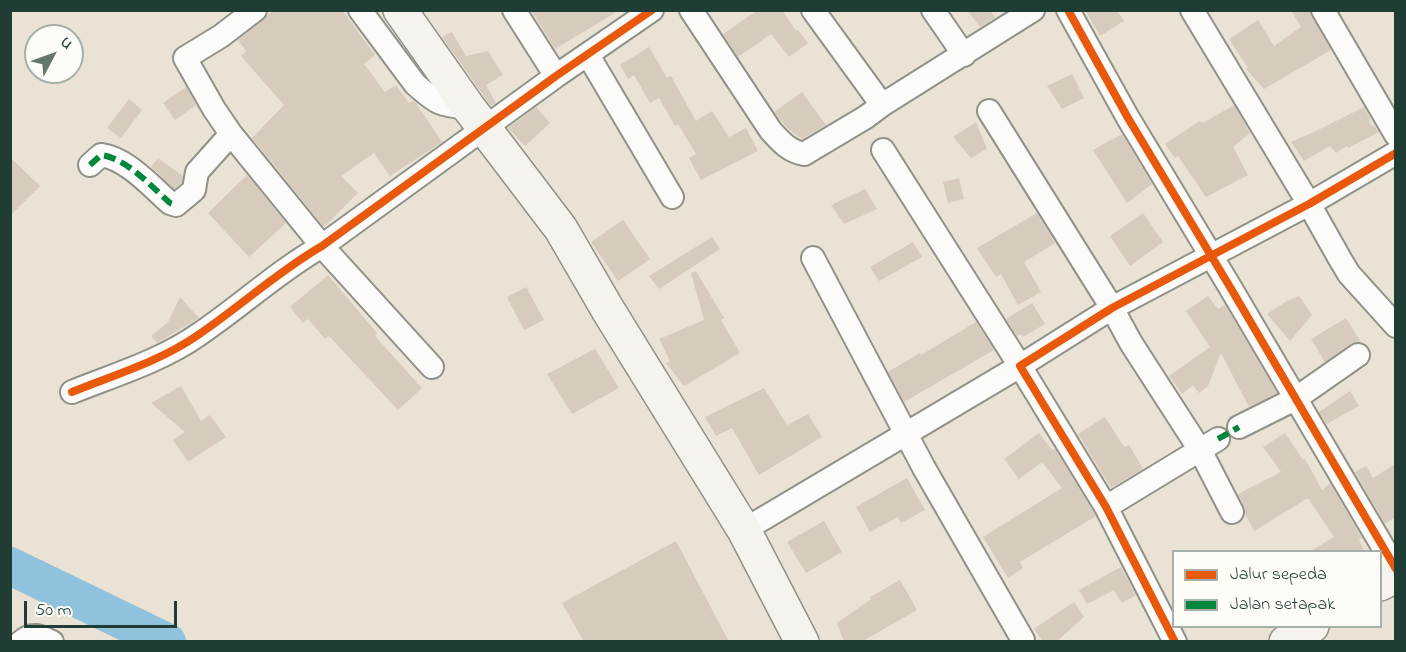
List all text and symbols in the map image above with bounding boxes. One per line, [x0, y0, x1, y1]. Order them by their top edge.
north arrow [24, 24, 84, 84]
text: U [54, 32, 78, 55]
legend [1172, 550, 1382, 628]
text: Jalur sepeda [1230, 562, 1327, 588]
scale bar [27, 589, 180, 627]
text: Jalan setapak [1230, 592, 1335, 618]
text: 50 m [35, 598, 72, 624]

